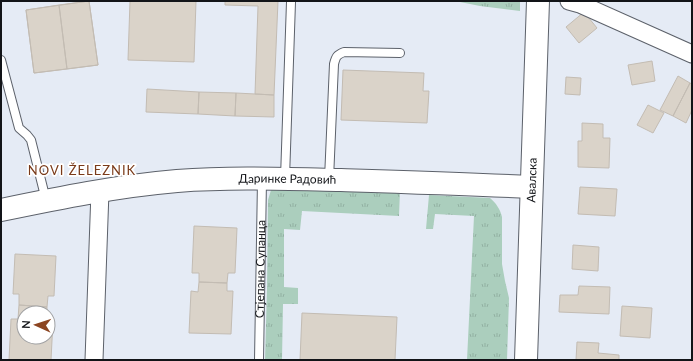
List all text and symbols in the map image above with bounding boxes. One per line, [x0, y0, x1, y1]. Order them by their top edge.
street label: Авалска [523, 157, 540, 203]
district label: NOVI ŽELEZNIK [28, 162, 136, 178]
street label: Даринке Радовић [239, 171, 337, 187]
street label: Стјепана Супанца [252, 220, 268, 318]
north arrow [16, 305, 56, 345]
text: N [19, 320, 32, 329]

